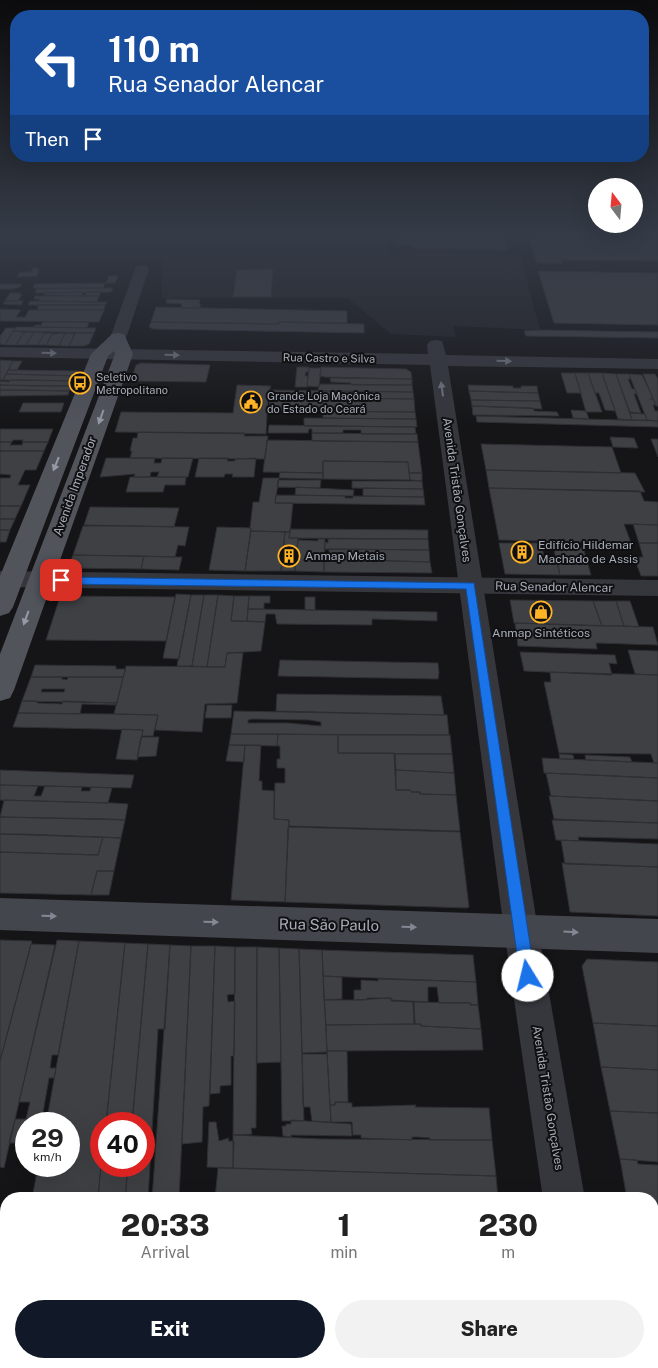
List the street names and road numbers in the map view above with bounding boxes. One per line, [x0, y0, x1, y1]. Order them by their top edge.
street label: Rua Castro e Silva [283, 351, 375, 365]
street label: Avenida Tristão Gonçalves [440, 417, 474, 563]
street label: Avenida Imperador [51, 434, 100, 538]
street label: Rua Senador Alencar [495, 579, 613, 595]
street label: Rua São Paulo [279, 915, 379, 934]
street label: Avenida Tristão Gonçalves [530, 1025, 566, 1171]

